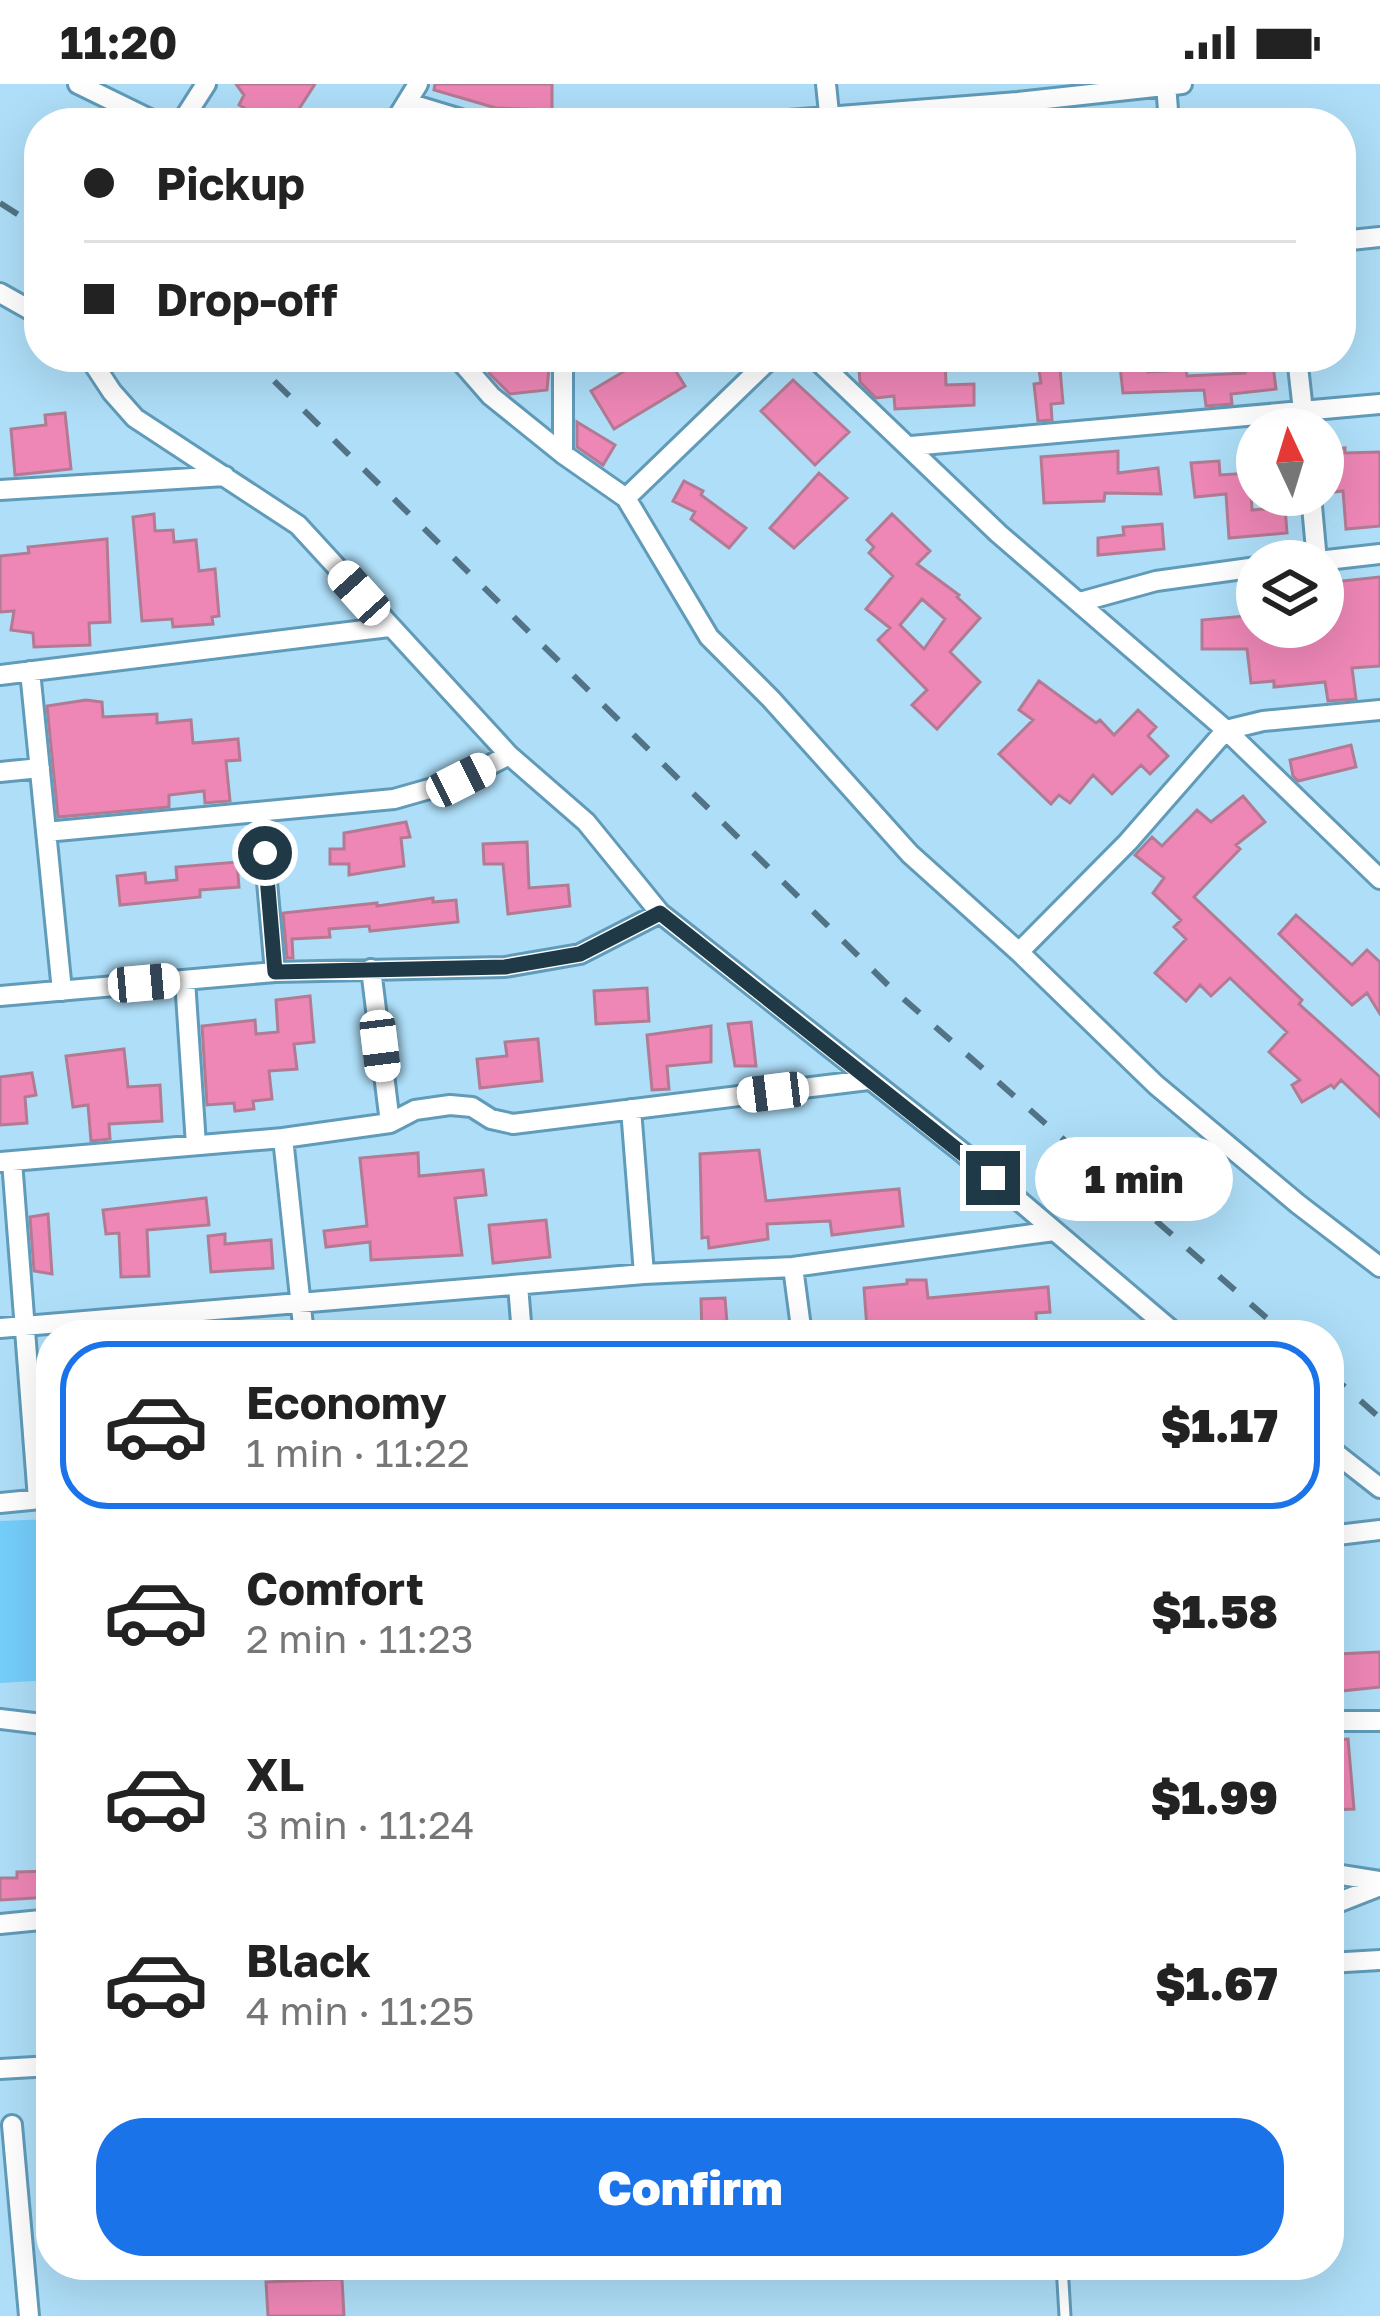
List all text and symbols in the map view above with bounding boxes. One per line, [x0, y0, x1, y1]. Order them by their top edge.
text: 11:20 [60, 15, 177, 69]
text: Pickup [156, 156, 305, 210]
text: Drop-off [156, 272, 337, 326]
north arrow [1236, 408, 1344, 516]
map controls [1236, 408, 1344, 648]
button: layers [1236, 540, 1344, 648]
car [322, 554, 396, 632]
car [421, 748, 501, 812]
route start [238, 826, 292, 880]
car [107, 962, 181, 1004]
car [358, 1008, 402, 1084]
car [735, 1070, 811, 1114]
callout: 1 min [1035, 1136, 1233, 1220]
route end [966, 1151, 1020, 1205]
text: 1 min [1084, 1155, 1184, 1202]
icon: car [102, 1371, 210, 1479]
text: Economy [246, 1375, 447, 1429]
text: $1.17 [1161, 1398, 1278, 1452]
text: 1 min · 11:22 [246, 1429, 470, 1476]
icon: car [102, 1557, 210, 1665]
text: Comfort [246, 1561, 424, 1615]
text: $1.58 [1151, 1584, 1278, 1638]
text: 2 min · 11:23 [246, 1615, 474, 1662]
icon: car [102, 1743, 210, 1851]
text: XL [246, 1747, 304, 1801]
text: $1.99 [1151, 1770, 1278, 1824]
text: 3 min · 11:24 [246, 1801, 475, 1848]
icon: car [102, 1929, 210, 2037]
text: Black [246, 1933, 371, 1987]
text: $1.67 [1155, 1956, 1278, 2010]
text: 4 min · 11:25 [246, 1987, 474, 2034]
button: Confirm [96, 2118, 1284, 2256]

